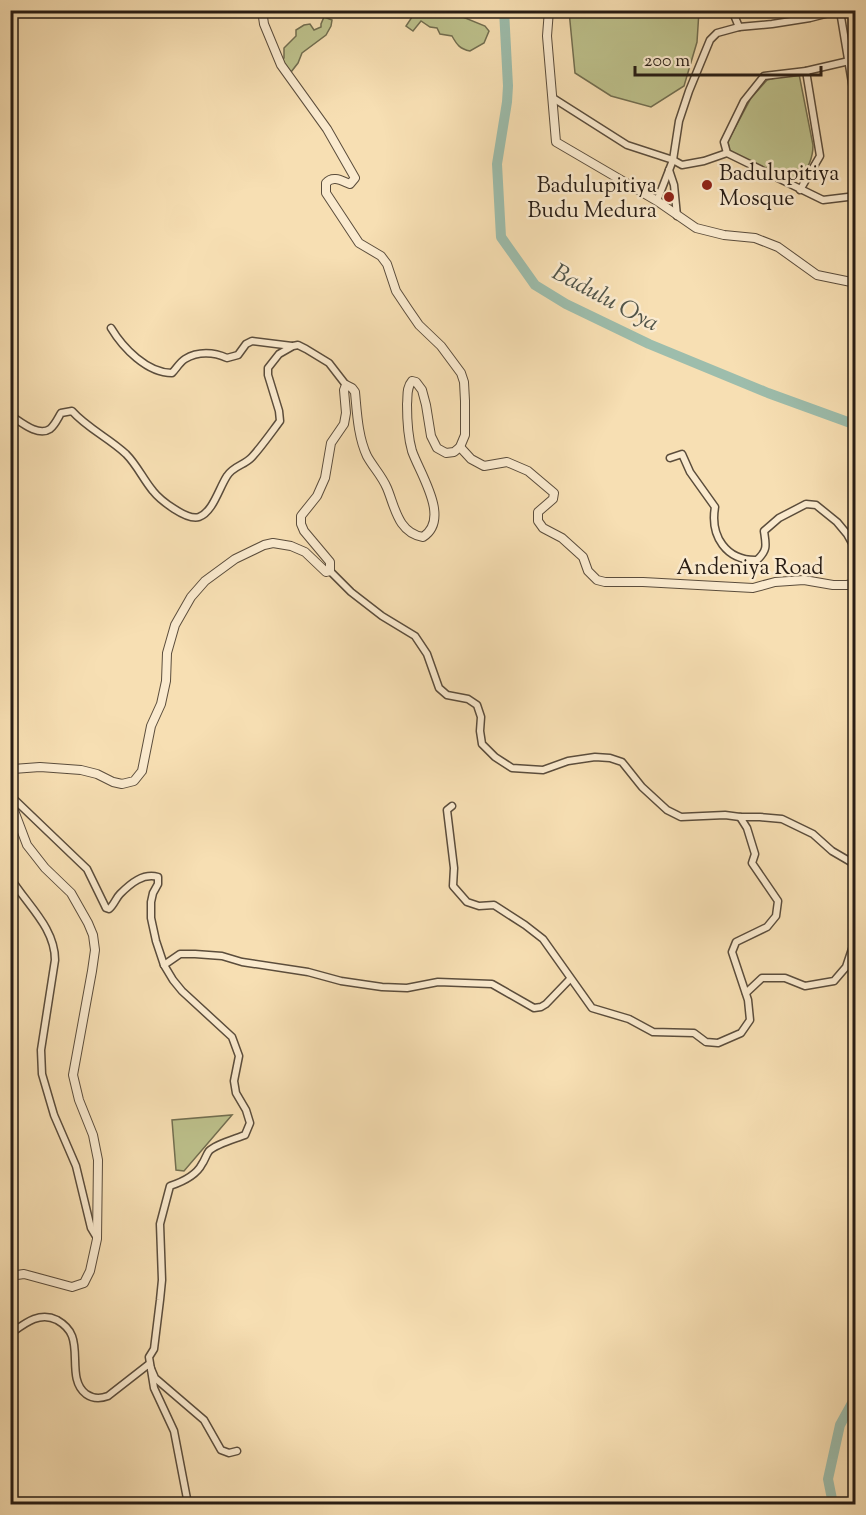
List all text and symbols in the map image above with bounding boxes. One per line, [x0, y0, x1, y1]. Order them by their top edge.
scale bar [635, 39, 821, 77]
text: 200 m [644, 49, 690, 75]
place label: Badulupitiya Mosque [719, 159, 839, 216]
place label: Badulupitiya Budu Medura [527, 171, 657, 228]
marker: Badulupitiya Mosque [700, 178, 714, 192]
marker: Badulupitiya Budu Medura [662, 190, 676, 204]
water label: Badulu Oya [546, 256, 665, 341]
street label: Andeniya Road [676, 553, 824, 585]

